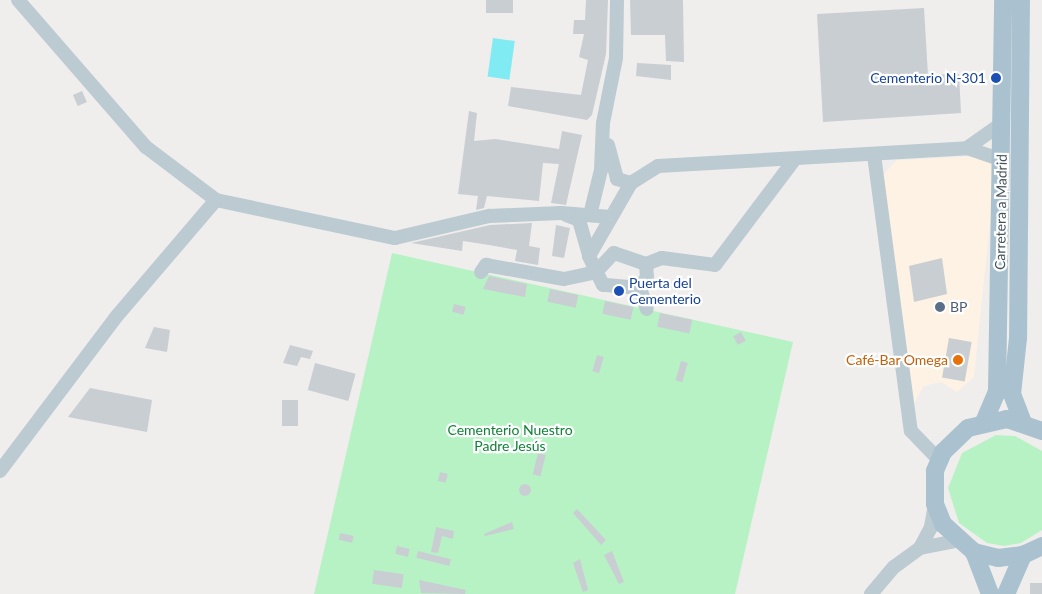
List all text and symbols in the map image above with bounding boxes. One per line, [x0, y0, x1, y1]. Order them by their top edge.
place label: Cementerio N-301 [870, 70, 986, 86]
marker: Cementerio N-301 [990, 72, 1002, 84]
street label: Carretera a Madrid [992, 154, 1010, 270]
place label: Puerta del Cementerio [629, 275, 701, 308]
marker: Puerta del Cementerio [613, 285, 625, 297]
place label: BP [950, 299, 967, 315]
marker: BP [934, 301, 946, 313]
place label: Café-Bar Omega [846, 352, 948, 368]
marker: Café-Bar Omega [952, 354, 964, 366]
park label: Cementerio Nuestro Padre Jesús [447, 422, 573, 454]

